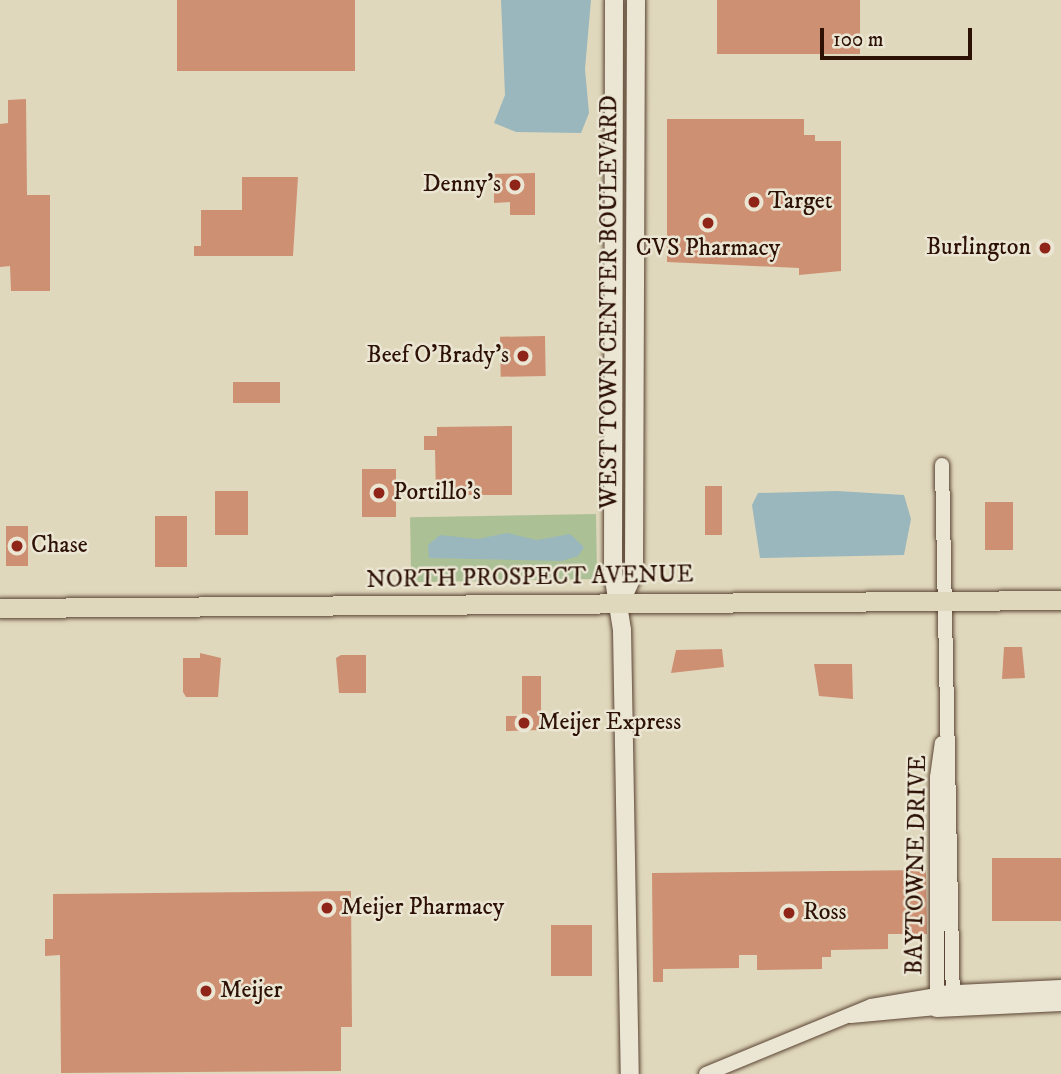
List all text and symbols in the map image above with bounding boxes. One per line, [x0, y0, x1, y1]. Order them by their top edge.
scale bar [823, 14, 975, 58]
text: 100 m [833, 27, 884, 53]
street label: WEST TOWN CENTER BOULEVARD [596, 95, 624, 509]
place label: Denny's [423, 171, 501, 199]
marker: Denny's [507, 177, 523, 193]
place label: Target [768, 188, 832, 216]
marker: Target [746, 194, 762, 210]
marker: CVS Pharmacy [700, 215, 716, 231]
place label: Burlington [926, 234, 1031, 262]
place label: CVS Pharmacy [636, 235, 780, 263]
marker: Burlington [1037, 240, 1053, 256]
place label: Beef O'Brady's [366, 342, 509, 370]
marker: Beef O'Brady's [515, 348, 531, 364]
place label: Portillo's [393, 479, 481, 507]
marker: Portillo's [371, 485, 387, 501]
place label: Chase [31, 532, 88, 560]
marker: Chase [9, 538, 25, 554]
street label: NORTH PROSPECT AVENUE [366, 561, 694, 595]
place label: Meijer Express [538, 709, 681, 737]
marker: Meijer Express [516, 715, 532, 731]
street label: BAYTOWNE DRIVE [901, 755, 933, 975]
place label: Meijer Pharmacy [341, 894, 504, 922]
place label: Ross [803, 899, 847, 927]
marker: Meijer Pharmacy [319, 900, 335, 916]
marker: Ross [781, 905, 797, 921]
place label: Meijer [220, 977, 282, 1005]
marker: Meijer [198, 983, 214, 999]

